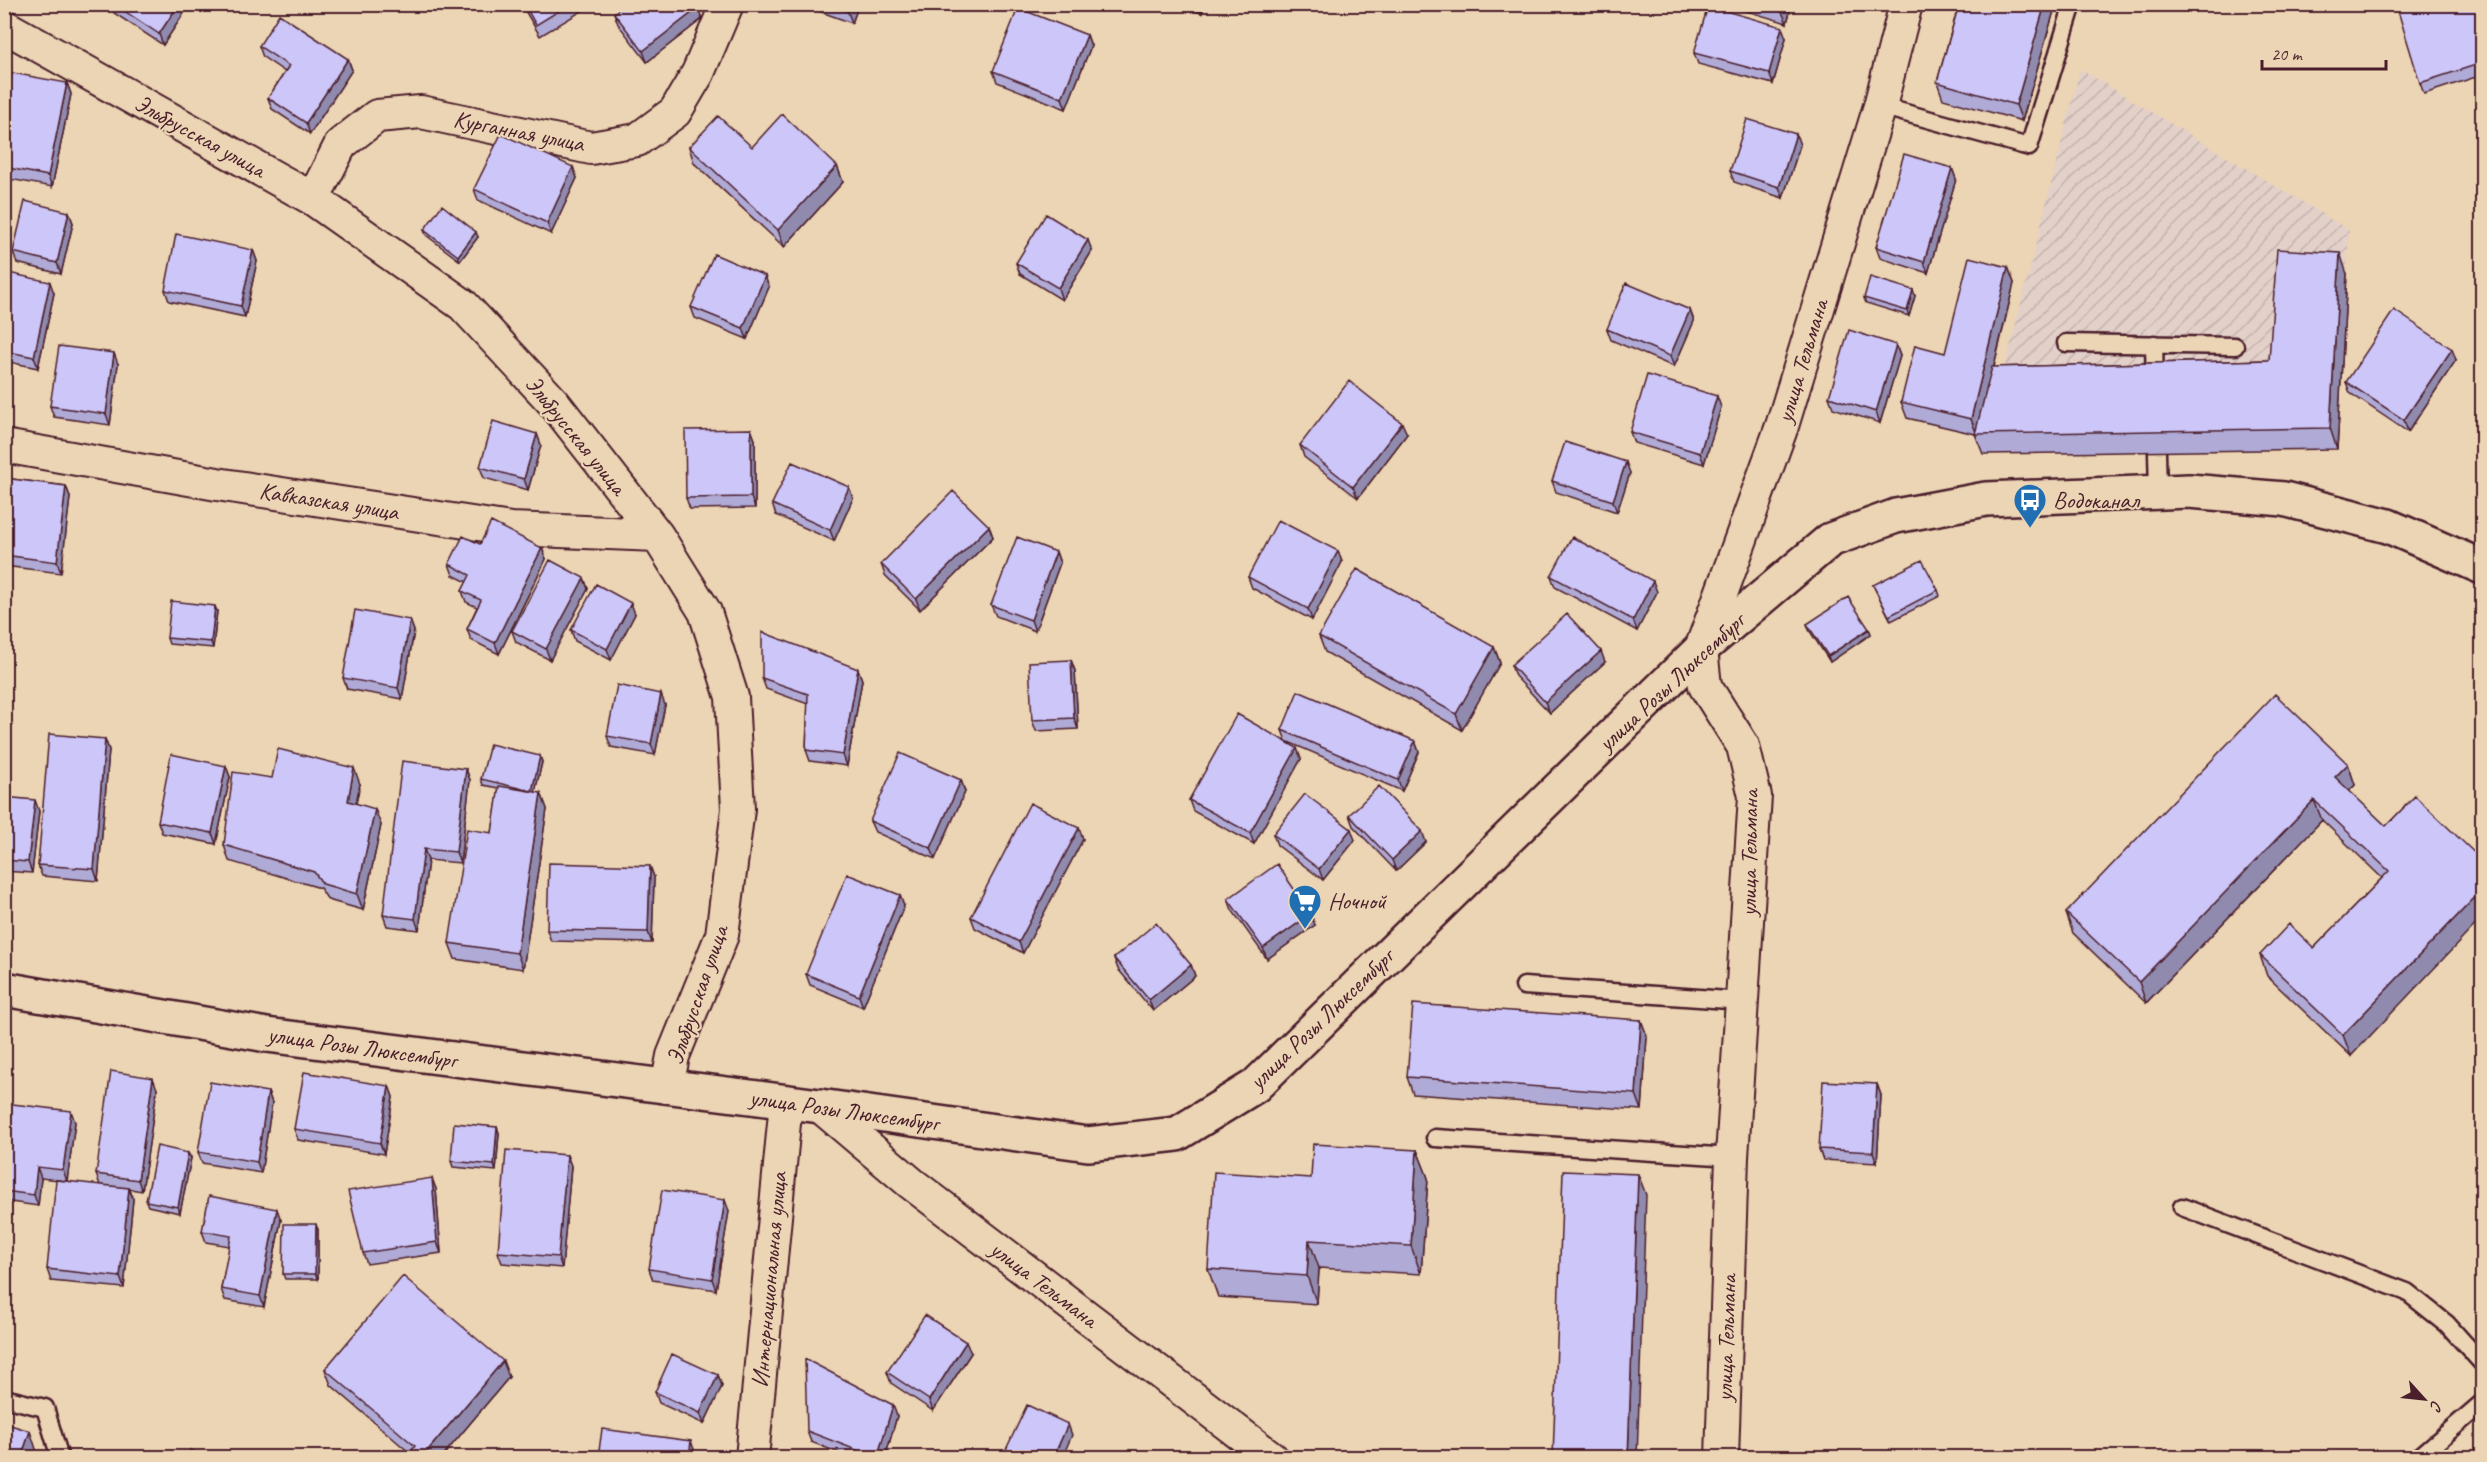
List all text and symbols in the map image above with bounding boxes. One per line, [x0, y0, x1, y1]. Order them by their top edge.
scale bar [2262, 33, 2386, 71]
text: 20 m [2271, 43, 2304, 65]
street label: Эльбрусская улица [129, 88, 273, 185]
street label: Курганная улица [451, 104, 588, 159]
street label: улица Тельмана [1769, 294, 1836, 428]
street label: Эльбрусская улица [519, 369, 635, 503]
street label: Кавказская улица [257, 475, 402, 527]
bus stop icon: Водоканал [2012, 482, 2048, 529]
place label: Водоканал [2053, 485, 2140, 515]
street label: улица Розы Люксембург [1590, 604, 1753, 759]
street label: улица Тельмана [1733, 787, 1765, 919]
supermarket icon: Ночной [1287, 883, 1323, 930]
place label: Ночной [1328, 886, 1388, 916]
street label: Эльбрусская улица [659, 919, 736, 1069]
street label: улица Розы Люксембург [1241, 940, 1402, 1097]
street label: улица Розы Люксембург [264, 1019, 462, 1076]
street label: улица Розы Люксембург [746, 1082, 944, 1139]
street label: Интернациональная улица [745, 1170, 793, 1389]
street label: улица Тельмана [983, 1233, 1105, 1335]
street label: улица Тельмана [1709, 1272, 1743, 1404]
north arrow [2394, 1369, 2454, 1429]
text: С [2425, 1397, 2447, 1415]

